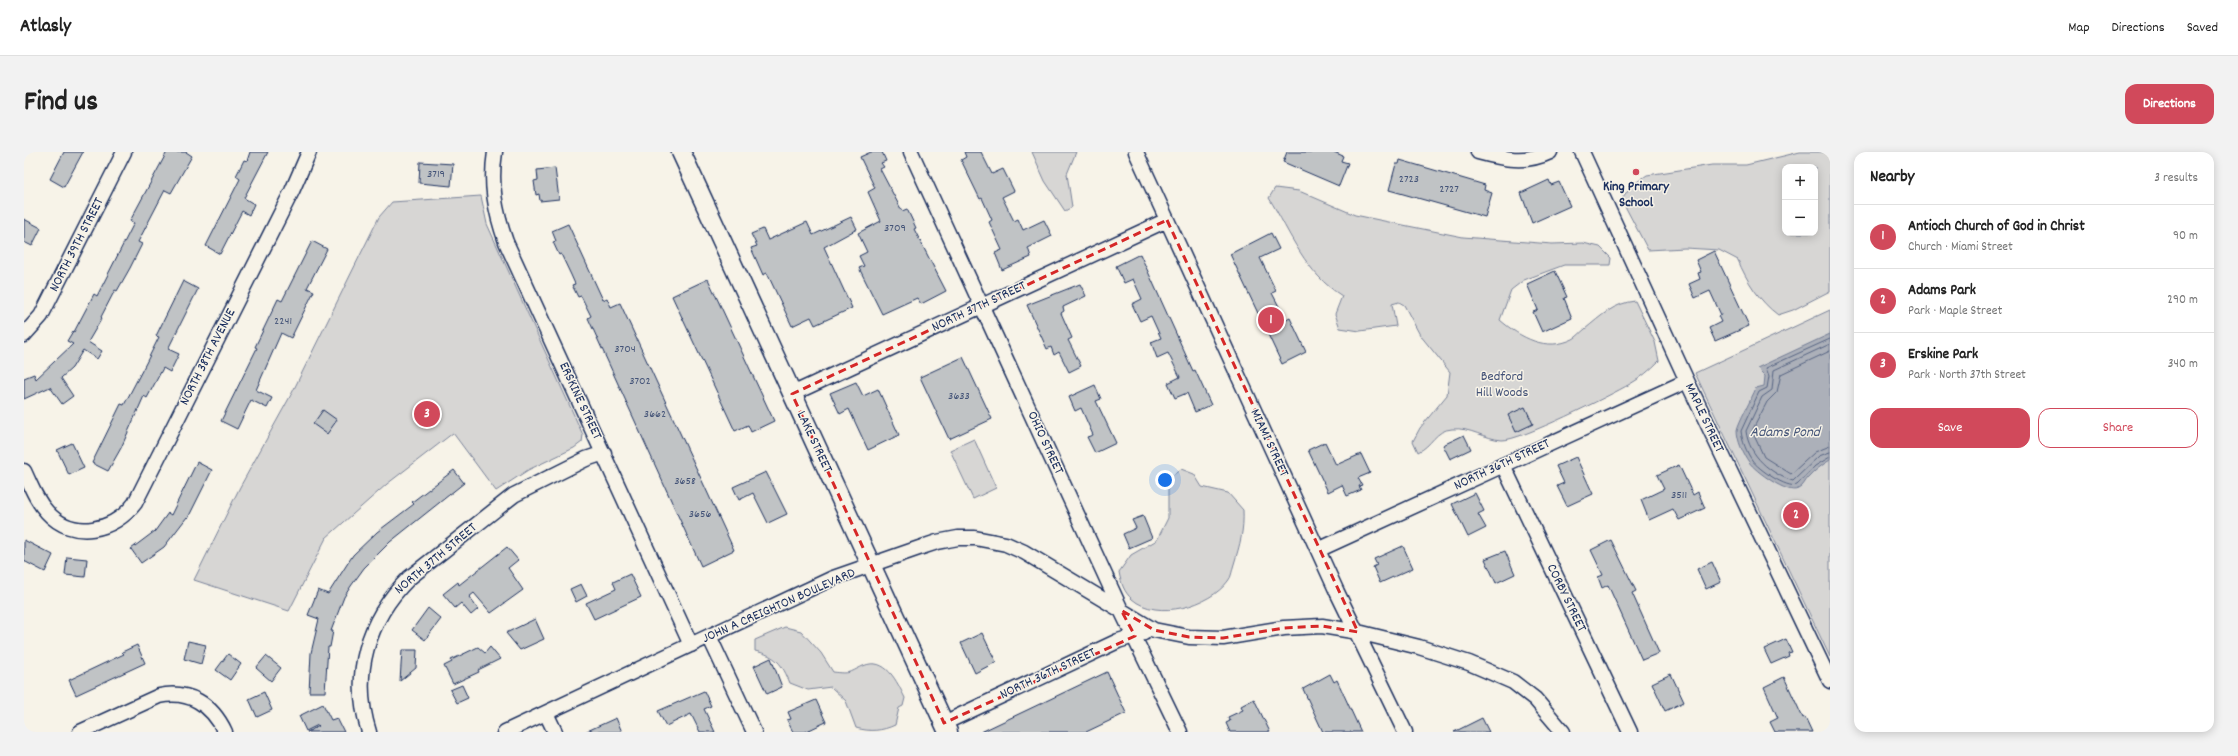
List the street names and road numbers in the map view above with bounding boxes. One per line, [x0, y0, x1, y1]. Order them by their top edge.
street label: NORTH 39TH STREET [45, 194, 110, 296]
street label: NORTH 37TH STREET [928, 276, 1030, 338]
street label: NORTH 38TH AVENUE [175, 305, 241, 409]
street label: ERSKINE STREET [553, 359, 607, 443]
street label: MAPLE STREET [1679, 380, 1729, 456]
street label: MIAMI STREET [1245, 406, 1294, 481]
street label: LAKE STREET [791, 408, 837, 477]
street label: OHIO STREET [1022, 408, 1069, 478]
street label: NORTH 36TH STREET [1451, 434, 1554, 496]
street label: NORTH 37TH STREET [390, 518, 482, 600]
street label: CORBY STREET [1541, 561, 1591, 636]
street label: JOHN A CREIGHTON BOULEVARD [699, 563, 859, 649]
street label: NORTH 36TH STREET [997, 643, 1100, 705]

